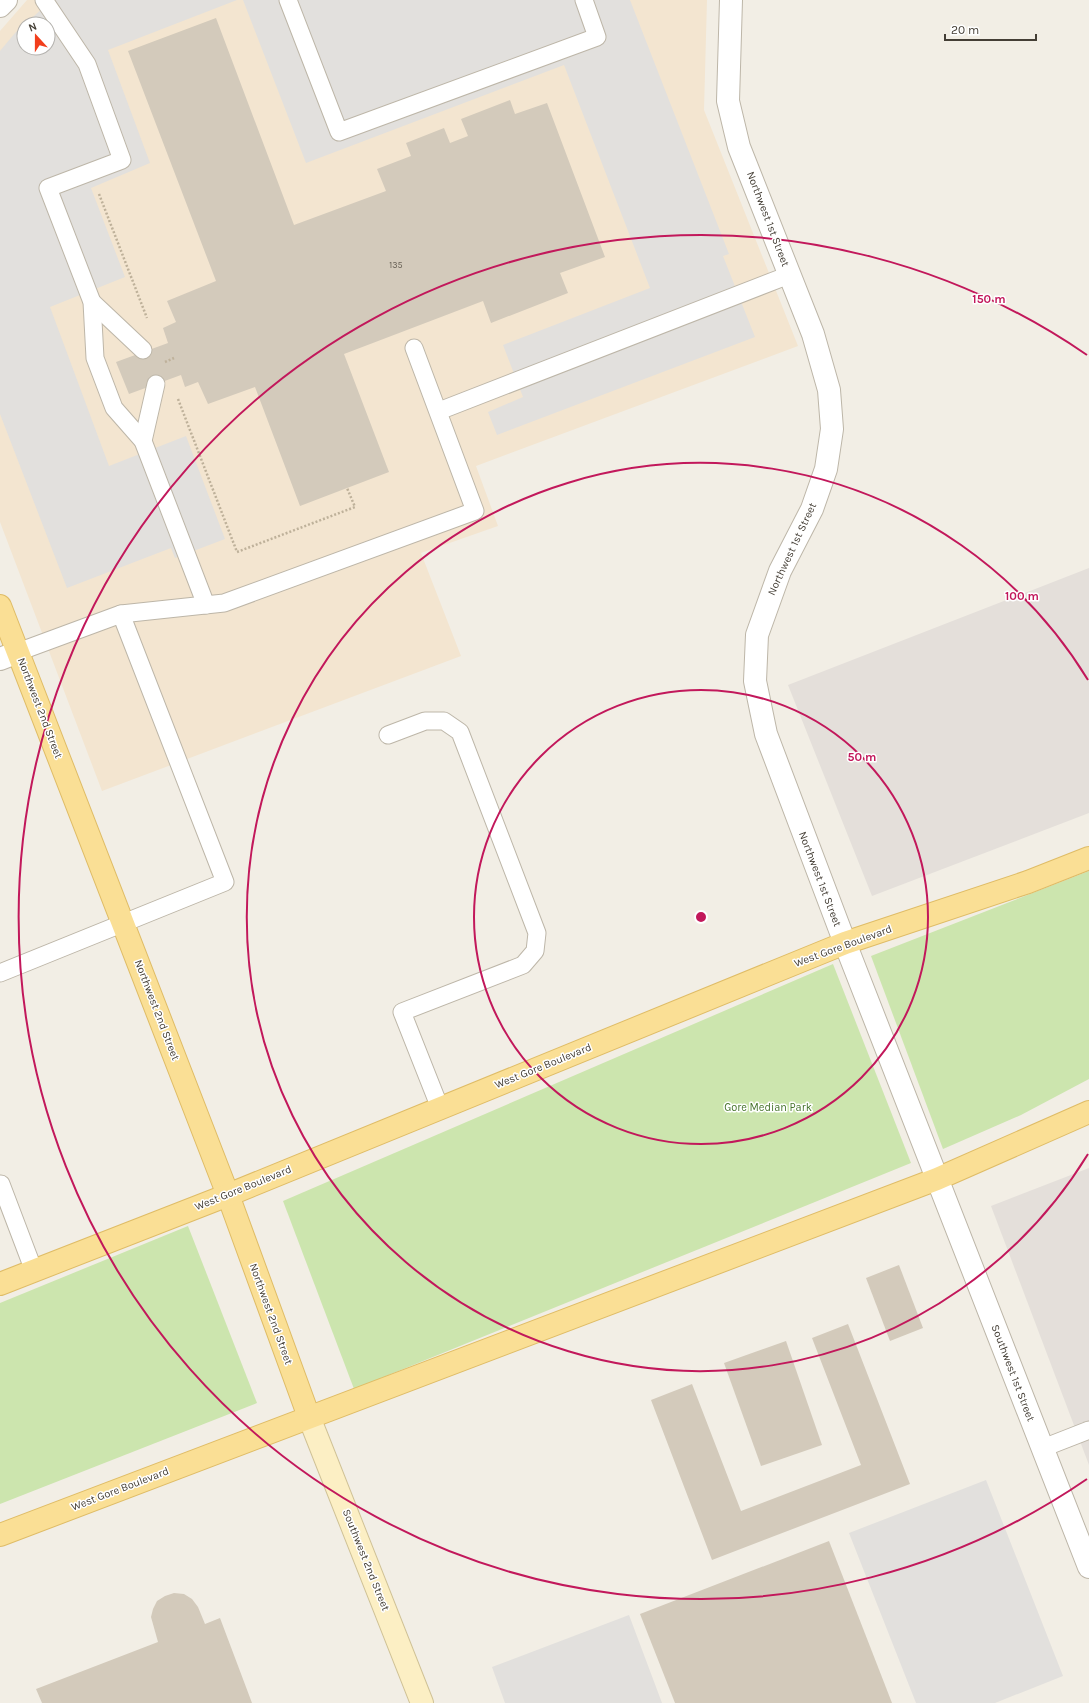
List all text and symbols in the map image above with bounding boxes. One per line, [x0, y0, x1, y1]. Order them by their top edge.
north arrow [16, 16, 56, 56]
scale bar [945, 16, 1036, 42]
text: N [27, 20, 39, 35]
text: 20 m [951, 23, 979, 37]
street label: Northwest 1st Street [744, 170, 792, 268]
house number: 135 [389, 260, 403, 270]
text: 150 m [972, 292, 1006, 306]
street label: Northwest 1st Street [765, 501, 819, 597]
text: 100 m [1005, 589, 1039, 603]
street label: Northwest 2nd Street [15, 656, 65, 760]
text: 50 m [848, 750, 877, 764]
street label: Northwest 1st Street [796, 830, 844, 928]
centre of rings [694, 910, 708, 924]
street label: West Gore Boulevard [792, 922, 894, 970]
street label: Northwest 2nd Street [132, 958, 182, 1062]
street label: West Gore Boulevard [493, 1041, 593, 1091]
park label: Gore Median Park [724, 1101, 812, 1114]
street label: West Gore Boulevard [193, 1163, 293, 1213]
street label: Northwest 2nd Street [247, 1262, 295, 1366]
street label: Southwest 1st Street [989, 1323, 1037, 1423]
street label: West Gore Boulevard [69, 1464, 171, 1514]
street label: Southwest 2nd Street [340, 1507, 392, 1613]

